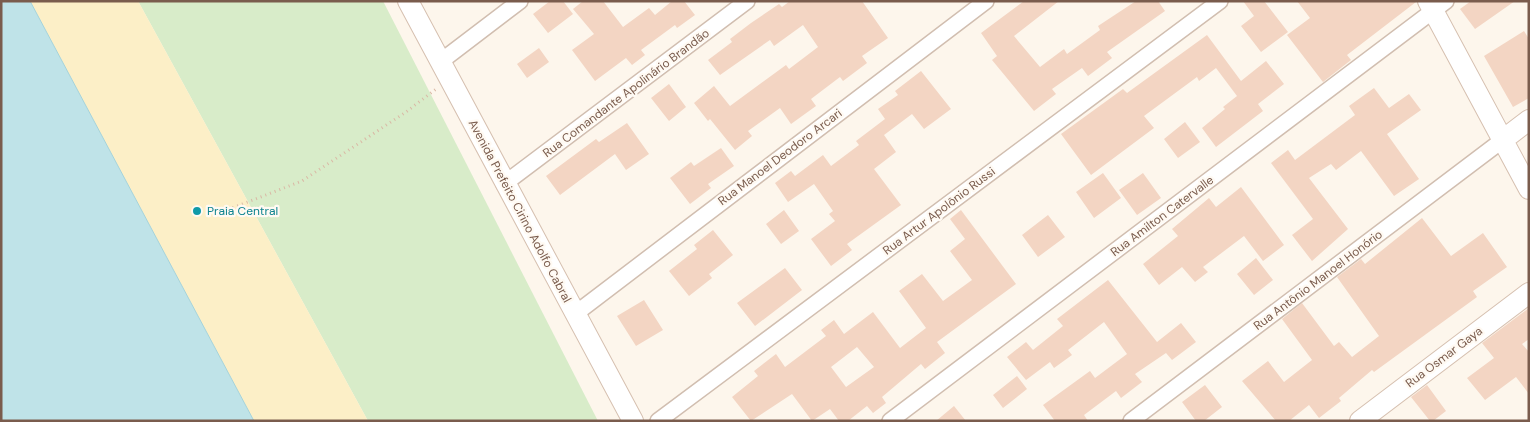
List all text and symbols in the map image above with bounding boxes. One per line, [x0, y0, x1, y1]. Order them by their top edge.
street label: Rua Comandante Apolinário Brandão [540, 25, 712, 161]
street label: Rua Manoel Deodoro Arcari [715, 105, 845, 209]
street label: Avenida Prefeito Cirino Adolfo Cabral [465, 117, 575, 305]
street label: Rua Artur Apolônio Russi [880, 163, 999, 259]
street label: Rua Amilton Catervalle [1107, 172, 1217, 260]
place label: Praia Central [207, 203, 278, 219]
marker: Praia Central [191, 205, 203, 217]
street label: Rua Antônio Manoel Honório [1250, 226, 1386, 334]
street label: Rua Osmar Gaya [1402, 323, 1486, 391]

